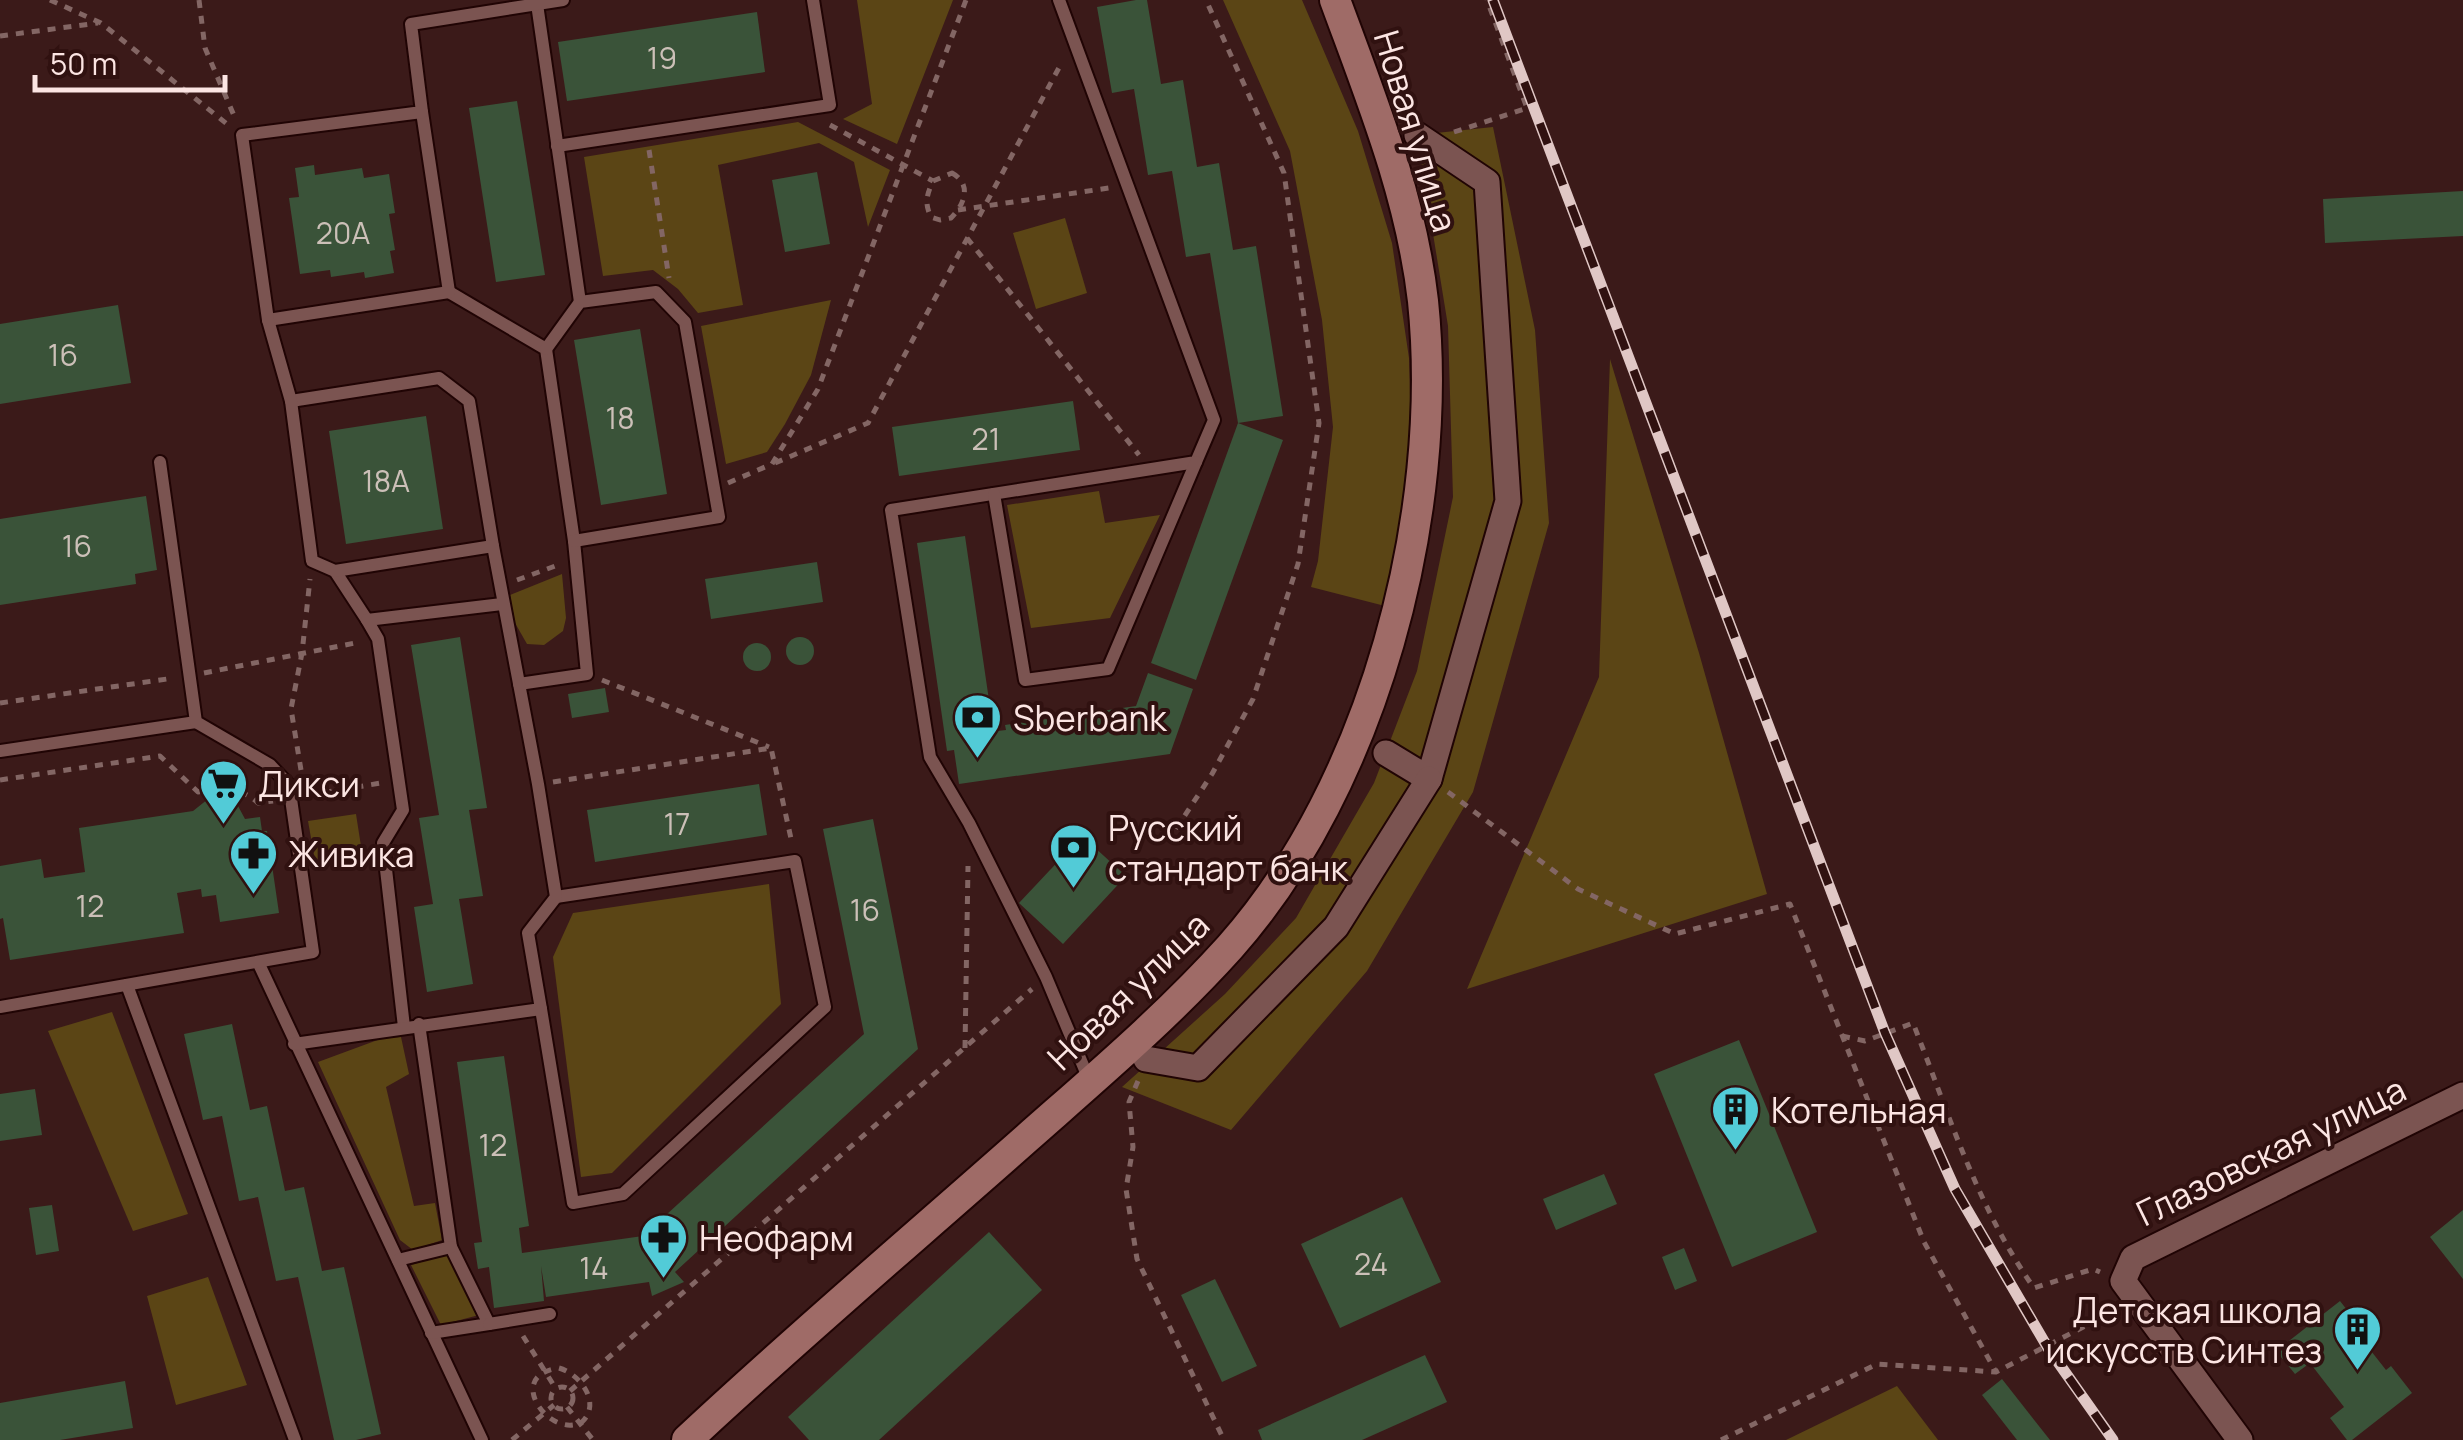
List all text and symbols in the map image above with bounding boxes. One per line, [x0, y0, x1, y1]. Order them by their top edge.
street label: Новая улица [1363, 24, 1469, 238]
scale bar [35, 30, 225, 92]
house number: 19 [647, 37, 677, 78]
text: 50 m [50, 43, 117, 84]
house number: 20А [316, 212, 370, 253]
house number: 16 [48, 334, 78, 375]
house number: 18 [605, 397, 635, 438]
house number: 21 [972, 418, 1000, 459]
house number: 18А [362, 460, 410, 501]
house number: 16 [62, 525, 92, 566]
bank icon: Sberbank [952, 692, 1004, 760]
place label: Sberbank [1013, 694, 1168, 742]
supermarket icon: Дикси [197, 758, 249, 826]
place label: Дикси [258, 760, 360, 808]
house number: 17 [664, 803, 690, 844]
place label: Русский стандарт банк [1108, 804, 1349, 892]
bank icon: Русский стандарт банк [1047, 822, 1099, 890]
pharmacy icon: Живика [227, 828, 279, 896]
place label: Живика [288, 830, 415, 878]
house number: 12 [76, 885, 104, 926]
house number: 16 [850, 889, 880, 930]
street label: Новая улица [1036, 901, 1220, 1081]
street label: Глазовская улица [2128, 1065, 2414, 1237]
building icon: Котельная [1710, 1084, 1762, 1152]
place label: Котельная [1771, 1086, 1947, 1134]
house number: 12 [479, 1124, 507, 1165]
pharmacy icon: Неофарм [638, 1212, 690, 1280]
place label: Неофарм [699, 1214, 854, 1262]
house number: 24 [1354, 1243, 1388, 1284]
house number: 14 [579, 1247, 609, 1288]
place label: Детская школа искусств Синтез [2046, 1286, 2322, 1374]
building icon: Детская школа искусств Синтез [2331, 1304, 2383, 1372]

